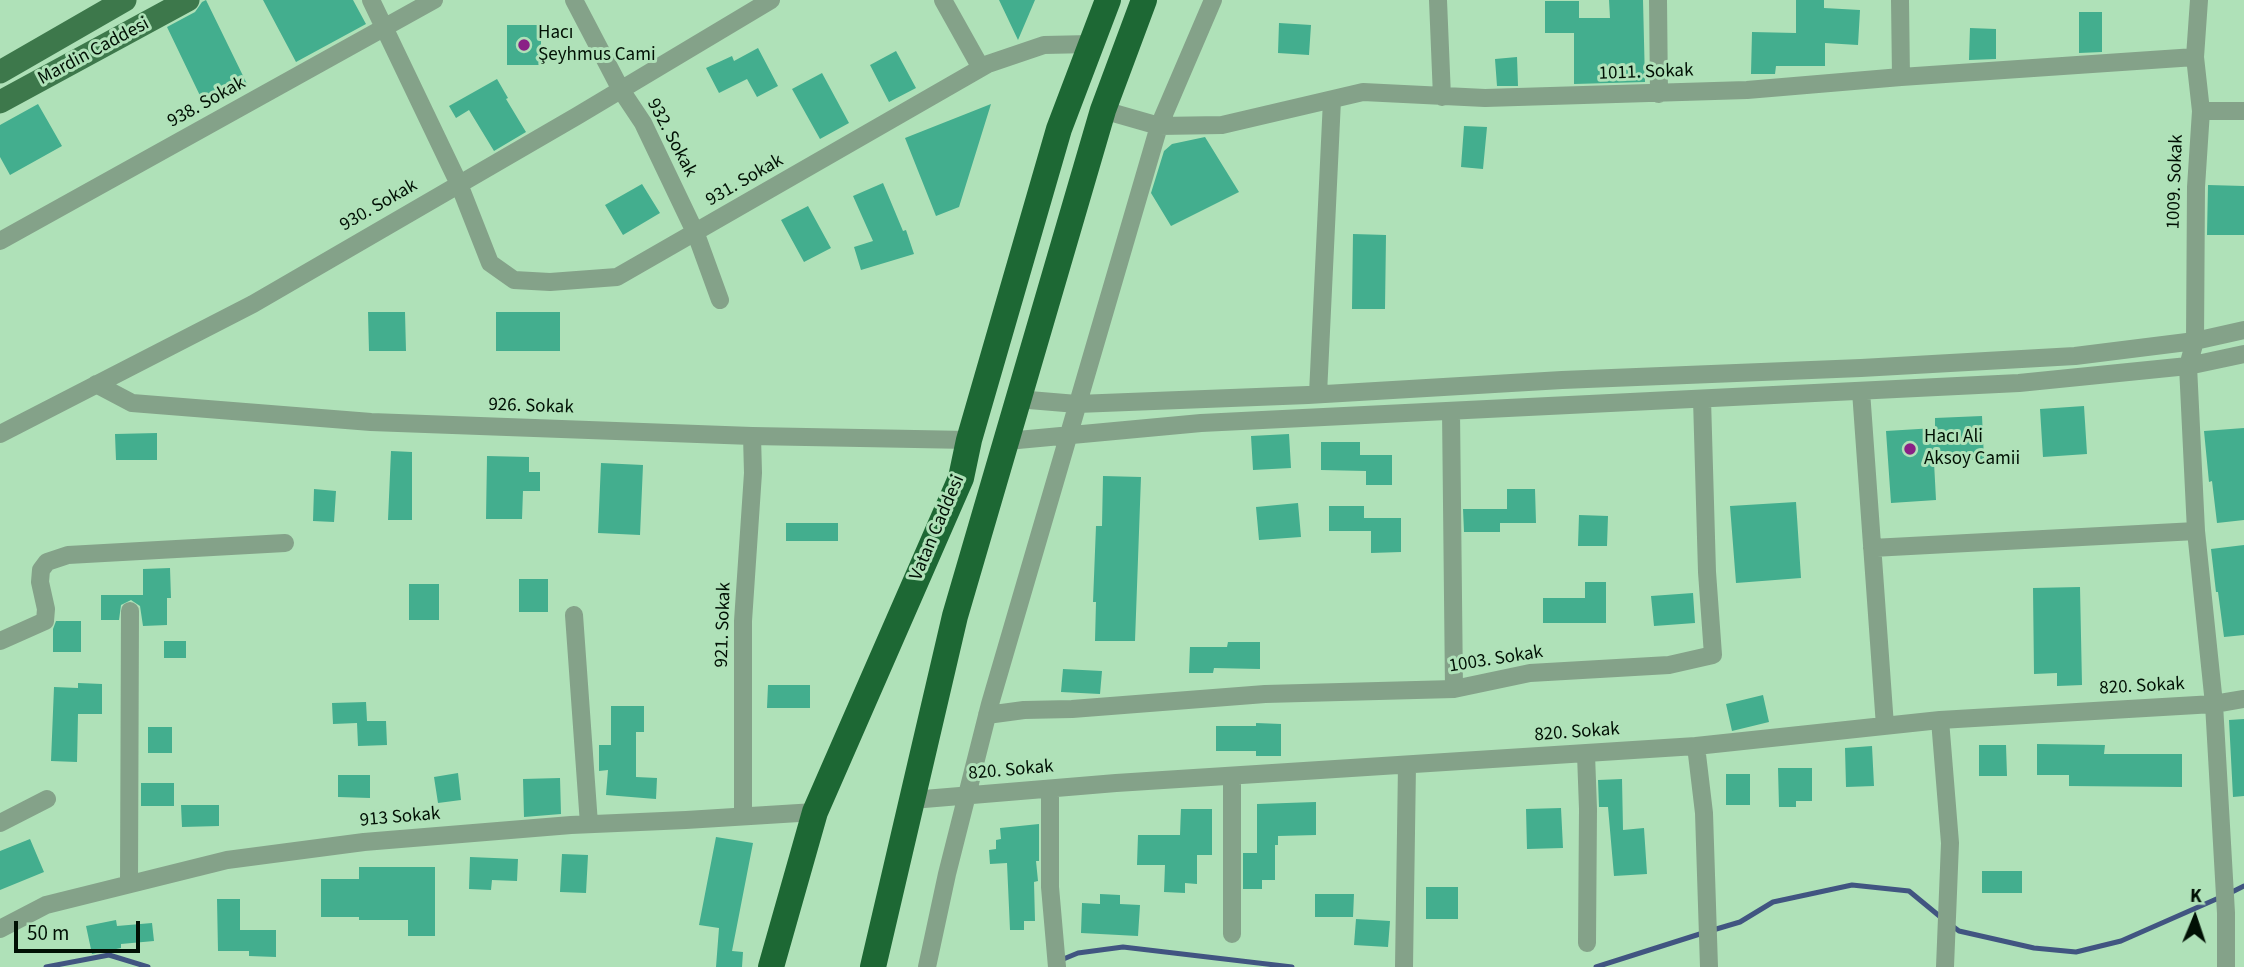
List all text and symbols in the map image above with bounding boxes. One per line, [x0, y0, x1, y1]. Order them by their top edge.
street label: Mardin Caddesi [34, 13, 154, 91]
place label: Hacı Şeyhmus Cami [538, 23, 656, 67]
marker: Hacı Şeyhmus Cami [516, 37, 532, 53]
street label: 1011. Sokak [1598, 60, 1694, 86]
street label: 938. Sokak [164, 72, 250, 134]
street label: 932. Sokak [641, 95, 701, 181]
street label: 1009. Sokak [2163, 134, 2189, 230]
street label: 931. Sokak [702, 150, 788, 212]
street label: 930. Sokak [336, 175, 422, 237]
street label: 926. Sokak [488, 394, 574, 420]
place label: Hacı Ali Aksoy Camii [1924, 427, 2020, 471]
marker: Hacı Ali Aksoy Camii [1902, 441, 1918, 457]
street label: Vatan Caddesi [906, 472, 970, 584]
street label: 921. Sokak [711, 582, 737, 668]
street label: 1003. Sokak [1447, 641, 1545, 679]
street label: 820. Sokak [2099, 673, 2185, 701]
street label: 820. Sokak [1534, 719, 1620, 747]
street label: 820. Sokak [967, 756, 1055, 786]
street label: 913 Sokak [359, 803, 441, 833]
north arrow [2160, 883, 2230, 953]
text: K [2189, 883, 2202, 910]
scale bar [18, 908, 144, 952]
text: 50 m [27, 918, 69, 948]

